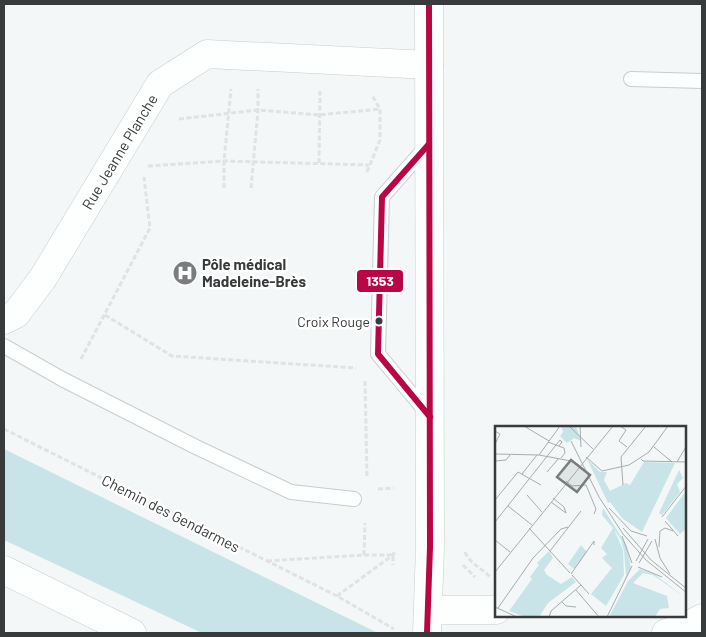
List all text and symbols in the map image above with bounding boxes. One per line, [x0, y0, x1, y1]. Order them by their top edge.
street label: Rue Jeanne Planche [78, 91, 161, 213]
place label: Pôle médical Madeleine-Brès [202, 255, 306, 290]
hospital icon: Pôle médical Madeleine-Brès [172, 260, 198, 286]
line badge: 1353 [356, 269, 404, 293]
text: 1353 [366, 272, 394, 289]
place label: Croix Rouge [297, 313, 370, 330]
marker: Croix Rouge [374, 316, 384, 326]
inset map [495, 426, 686, 617]
street label: Chemin des Gendarmes [99, 470, 243, 556]

